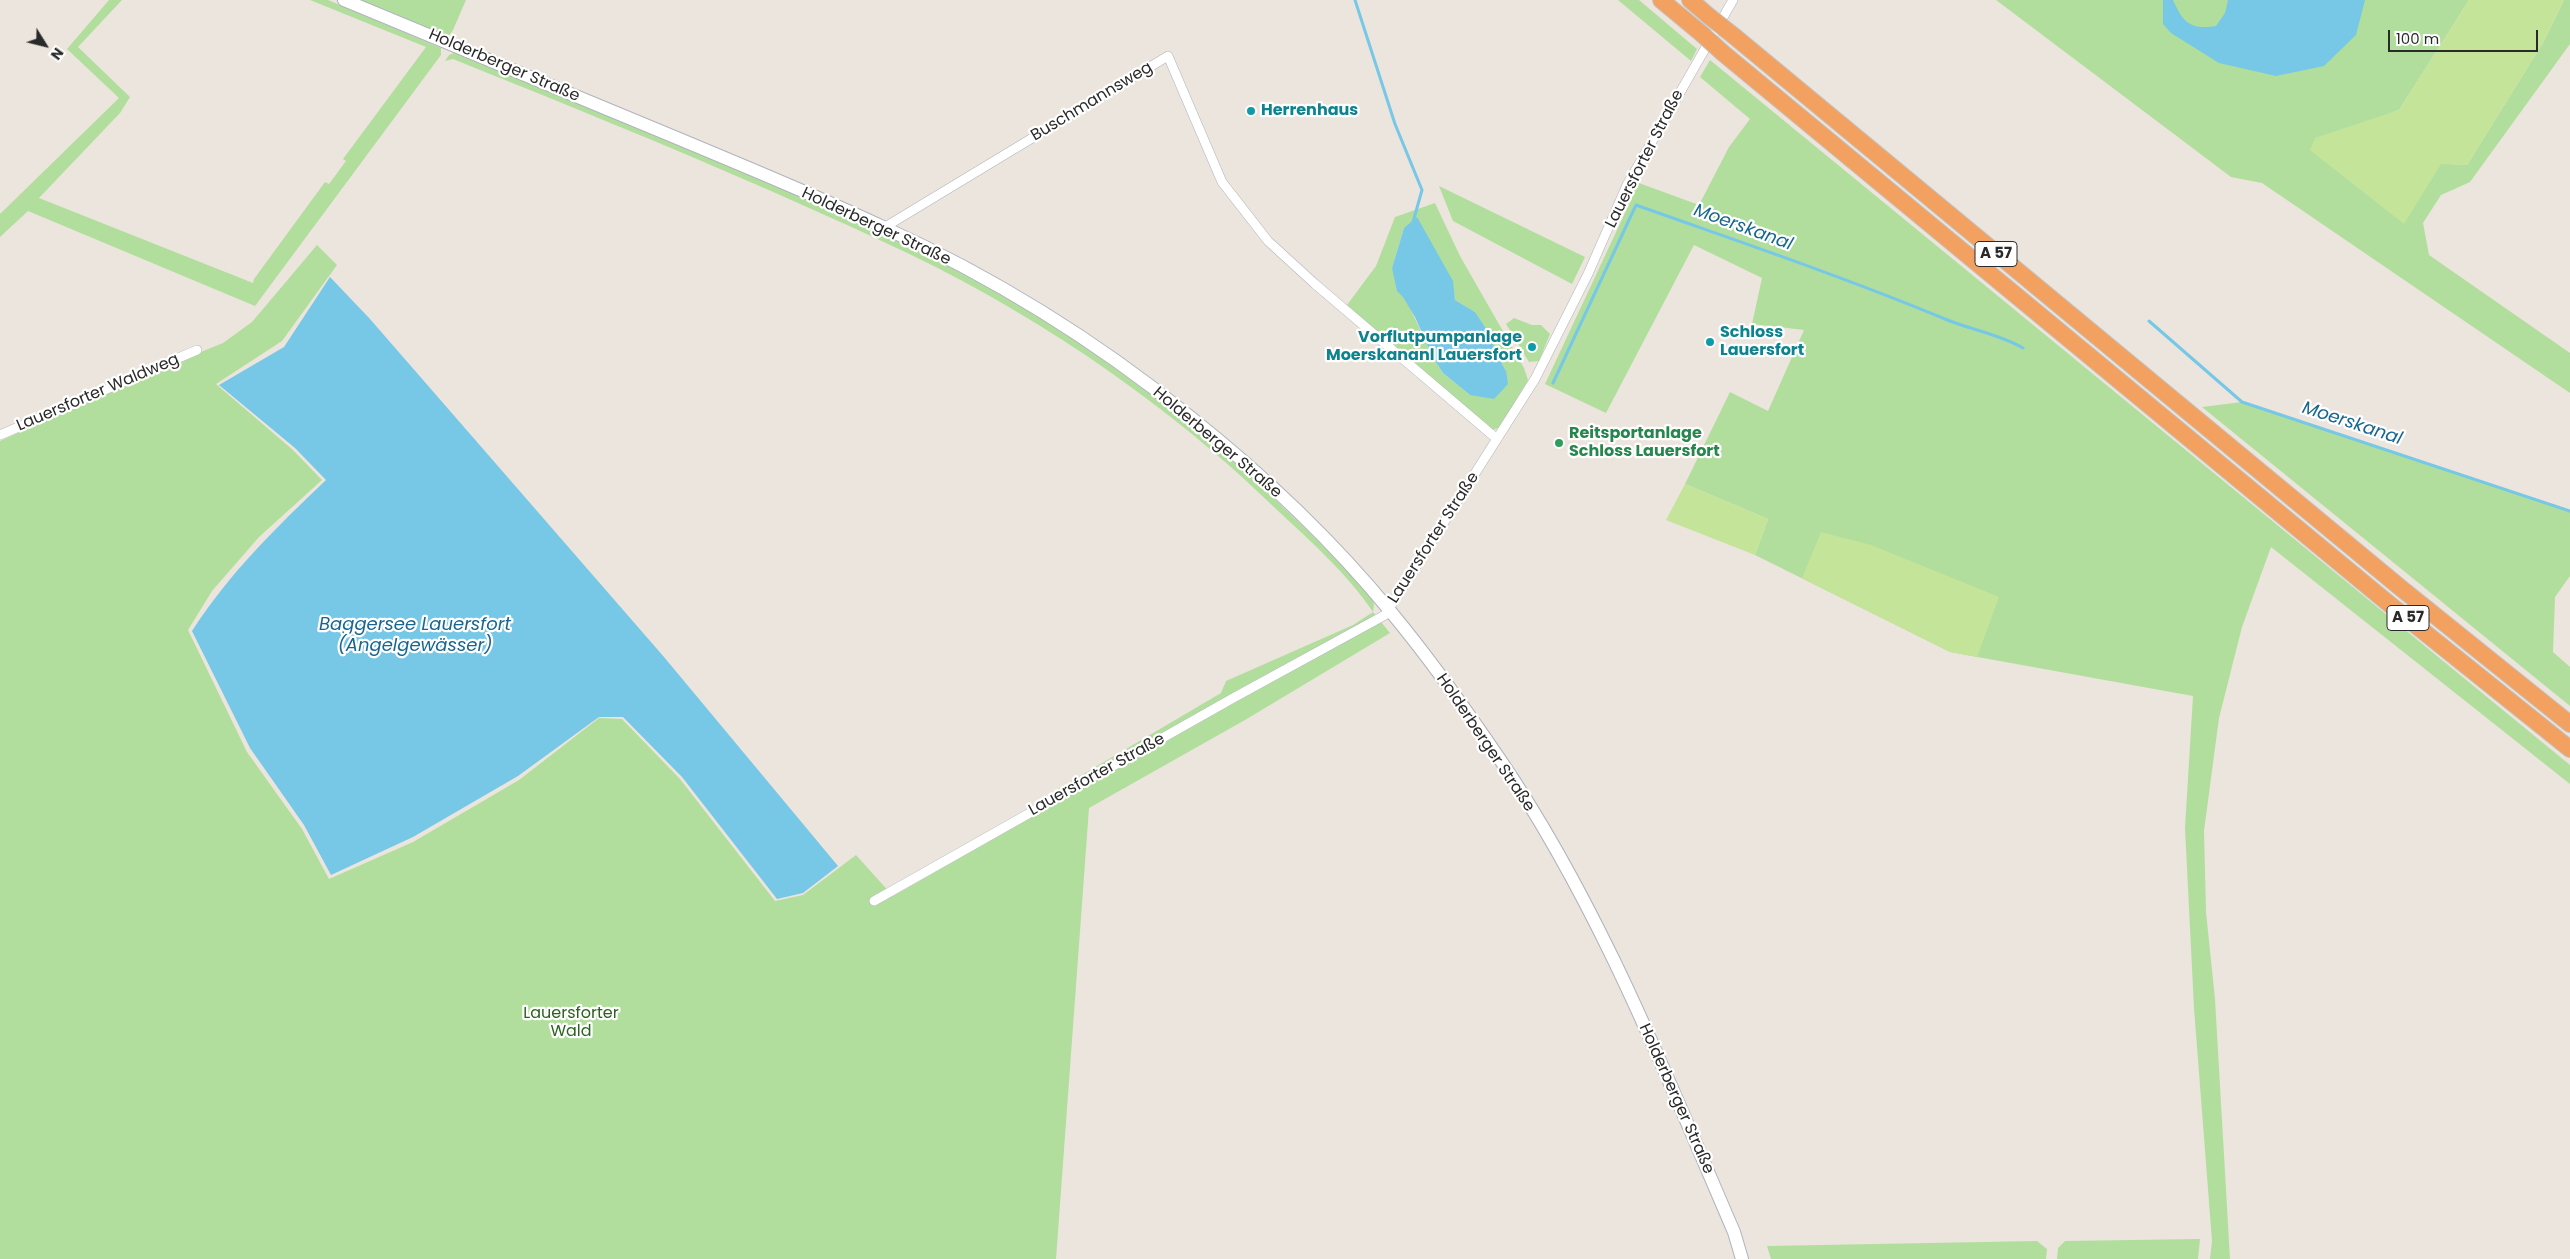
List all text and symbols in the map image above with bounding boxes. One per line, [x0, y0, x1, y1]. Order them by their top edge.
north arrow [20, 20, 70, 70]
scale bar [2390, 20, 2540, 52]
street label: Holderberger Straße [425, 25, 583, 107]
text: 100 m [2396, 28, 2439, 49]
text: N [46, 44, 68, 64]
street label: Buschmannsweg [1028, 58, 1156, 146]
street label: Lauersforter Straße [1602, 87, 1688, 231]
place label: Herrenhaus [1261, 101, 1358, 121]
marker: Herrenhaus [1245, 105, 1257, 117]
street label: Holderberger Straße [798, 184, 954, 270]
water label: Moerskanal [1691, 200, 1795, 256]
road number: A 57 [1975, 242, 2017, 266]
place label: Schloss Lauersfort [1720, 323, 1804, 361]
place label: Vorflutpumpanlage Moerskananl Lauersfort [1326, 328, 1522, 366]
marker: Schloss Lauersfort [1704, 336, 1716, 348]
marker: Vorflutpumpanlage Moerskananl Lauersfort [1526, 341, 1538, 353]
street label: Lauersforter Waldweg [14, 350, 182, 436]
street label: Holderberger Straße [1149, 383, 1285, 503]
water label: Moerskanal [2299, 398, 2405, 450]
place label: Reitsportanlage Schloss Lauersfort [1569, 424, 1720, 462]
marker: Reitsportanlage Schloss Lauersfort [1553, 437, 1565, 449]
street label: Lauersforter Straße [1384, 469, 1484, 607]
road number: A 57 [2387, 606, 2429, 630]
water label: Baggersee Lauersfort (Angelgewässer) [319, 614, 511, 656]
street label: Holderberger Straße [1432, 670, 1538, 816]
street label: Lauersforter Straße [1026, 730, 1168, 820]
park label: Lauersforter Wald [523, 1004, 619, 1042]
street label: Holderberger Straße [1634, 1021, 1718, 1177]

